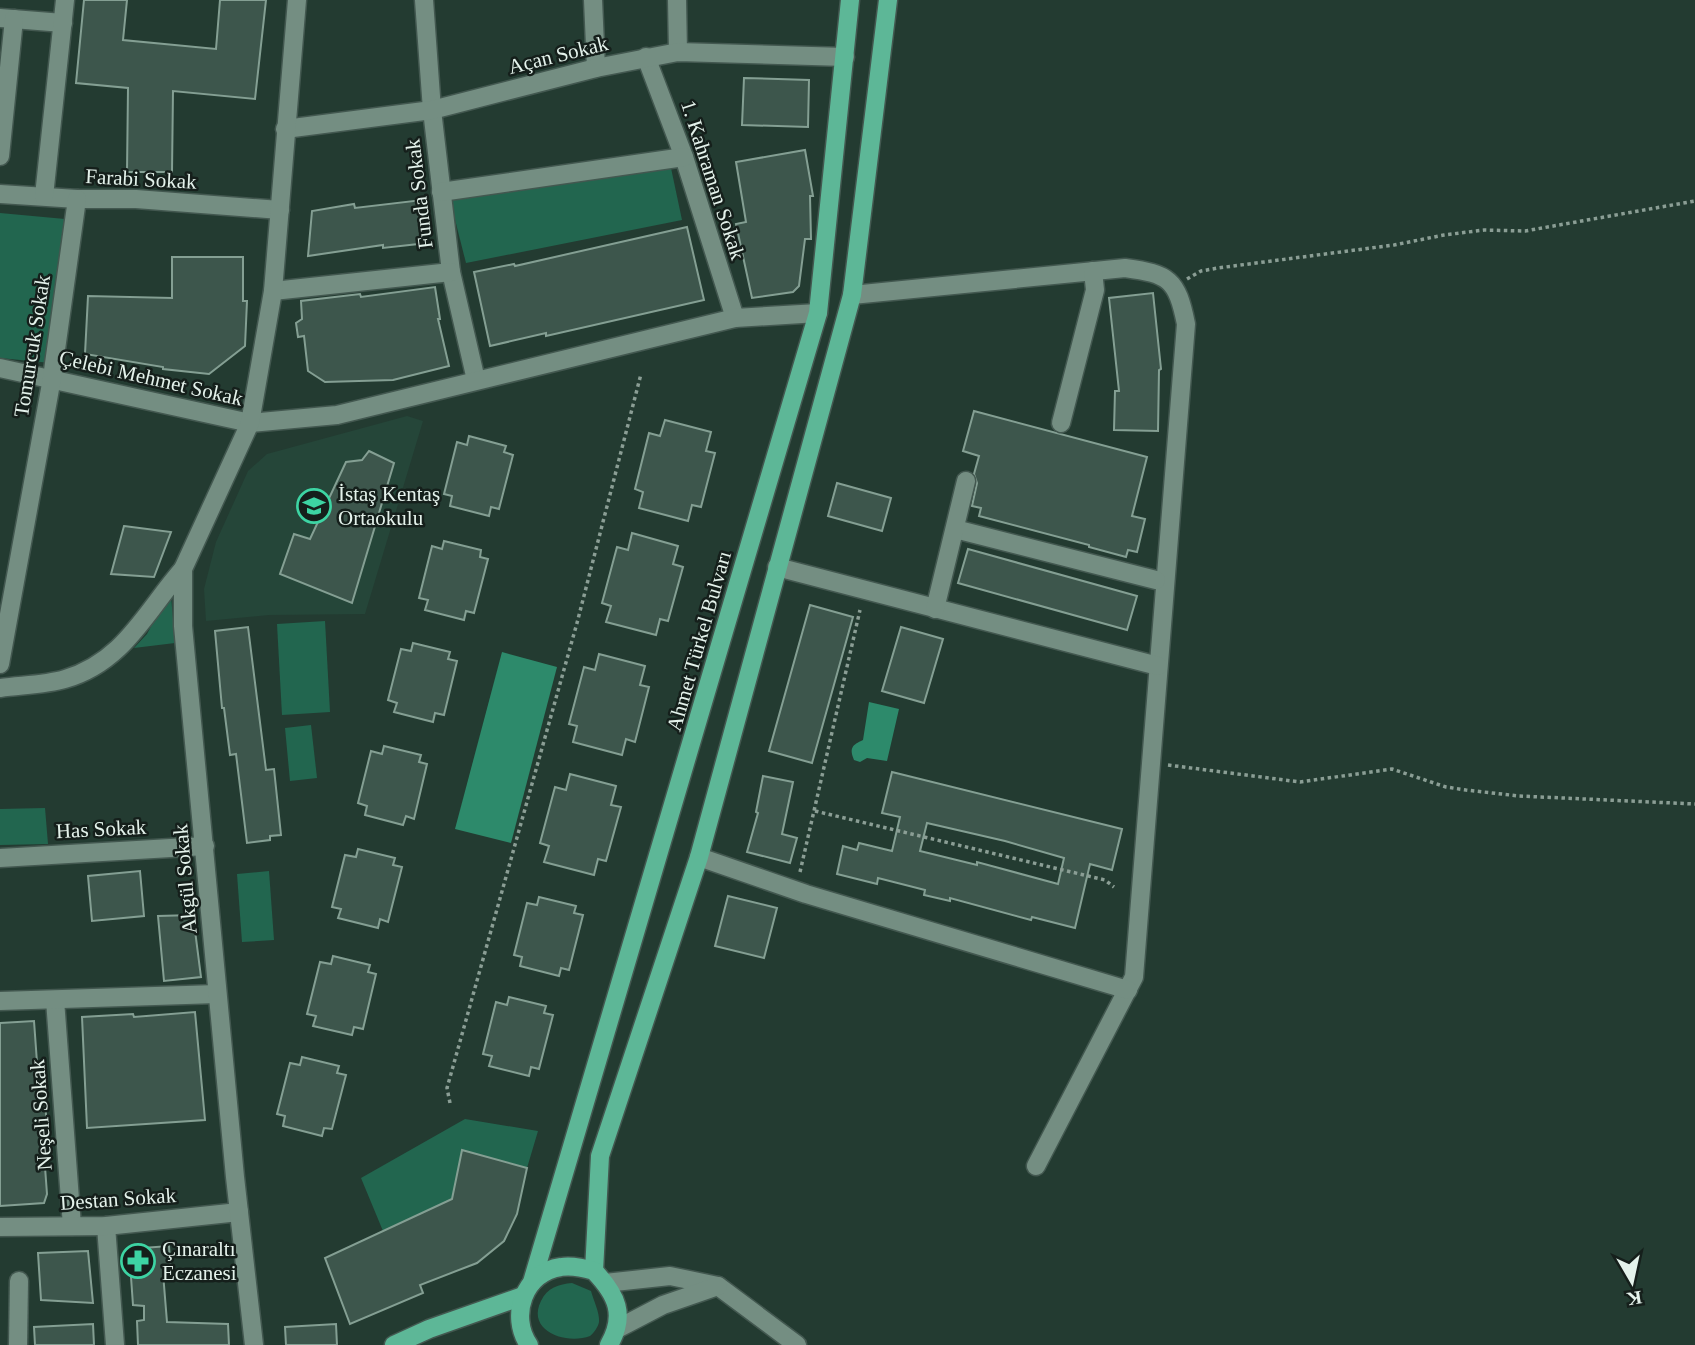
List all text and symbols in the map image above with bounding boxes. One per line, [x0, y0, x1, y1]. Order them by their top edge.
street label: Açan Sokak [506, 31, 611, 79]
street label: 1. Kahraman Sokak [676, 97, 750, 263]
street label: Funda Sokak [400, 137, 438, 250]
street label: Farabi Sokak [85, 164, 198, 194]
street label: Tomurcuk Sokak [9, 273, 55, 419]
street label: Çelebi Mehmet Sokak [57, 345, 246, 411]
place label: İstaş Kentaş Ortaokulu [338, 482, 440, 530]
school or university icon: İstaş Kentaş Ortaokulu [295, 487, 333, 525]
street label: Ahmet Türkel Bulvarı [662, 548, 736, 734]
street label: Has Sokak [55, 815, 147, 843]
street label: Akgül Sokak [168, 823, 202, 935]
street label: Neşeli Sokak [25, 1058, 57, 1171]
street label: Destan Sokak [59, 1183, 177, 1215]
place label: Çınaraltı Eczanesi [162, 1237, 237, 1285]
pharmacy icon: Çınaraltı Eczanesi [119, 1242, 157, 1280]
north arrow [1597, 1247, 1667, 1317]
text: K [1625, 1287, 1644, 1310]

